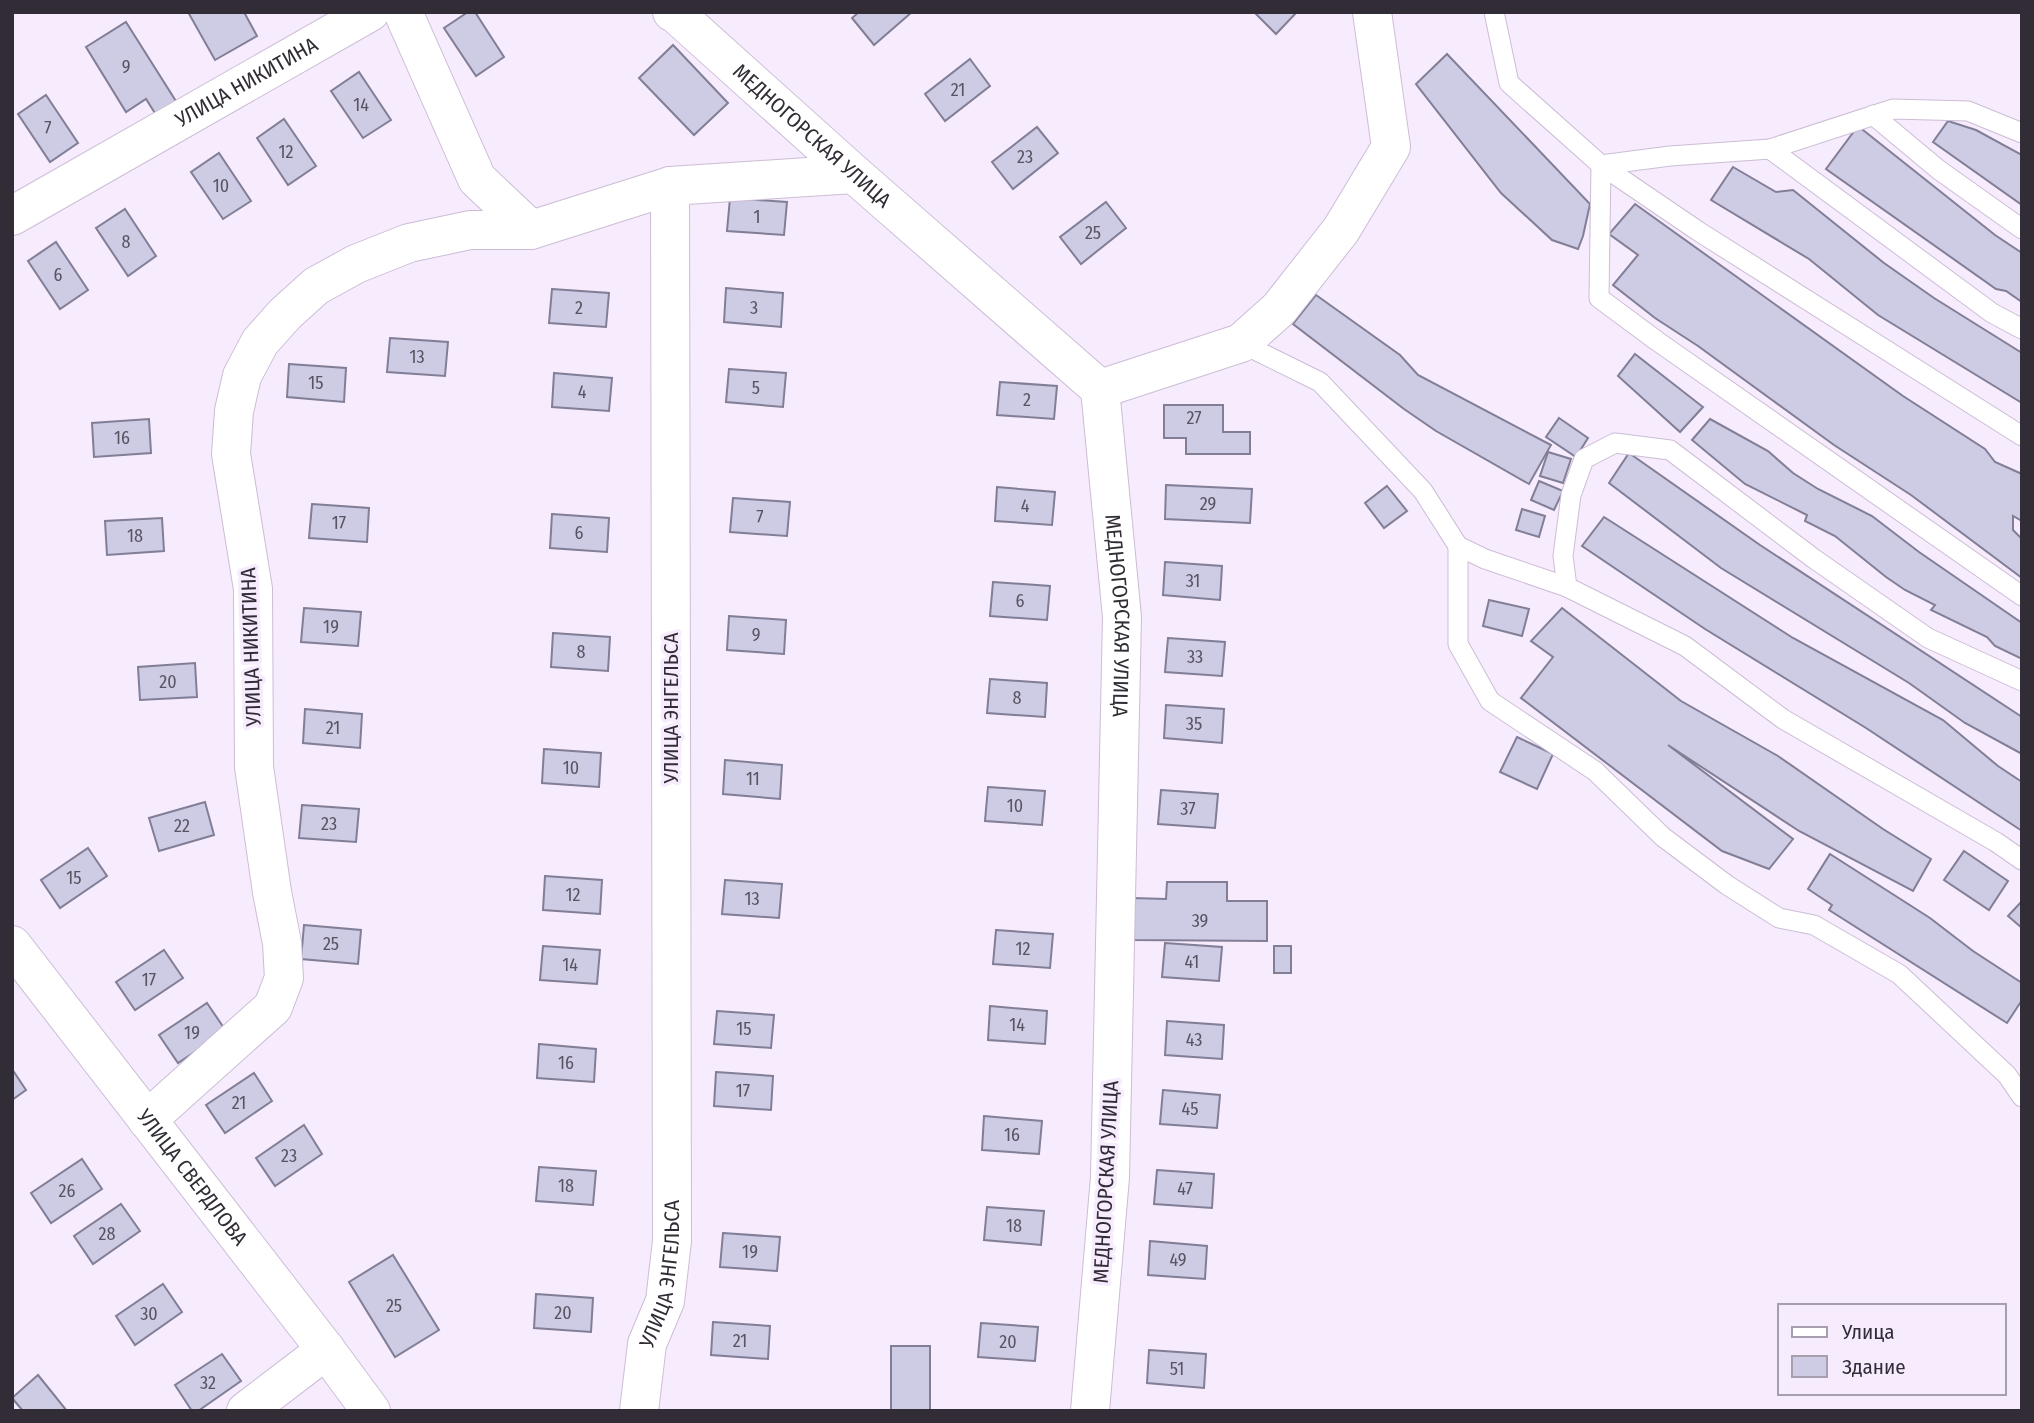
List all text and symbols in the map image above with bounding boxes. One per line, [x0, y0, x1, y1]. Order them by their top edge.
street label: УЛИЦА НИКИТИНА [170, 32, 322, 134]
house number: 9 [122, 56, 130, 78]
street label: МЕДНОГОРСКАЯ УЛИЦА [728, 58, 896, 213]
house number: 21 [951, 79, 965, 101]
house number: 14 [353, 94, 369, 116]
house number: 7 [44, 117, 52, 139]
house number: 12 [279, 141, 294, 163]
house number: 23 [1017, 146, 1033, 168]
house number: 10 [213, 175, 229, 197]
house number: 1 [753, 206, 761, 228]
house number: 25 [1085, 222, 1101, 244]
house number: 8 [122, 231, 131, 253]
house number: 6 [54, 264, 63, 286]
house number: 2 [575, 297, 583, 319]
house number: 3 [750, 297, 758, 319]
house number: 13 [409, 346, 425, 368]
house number: 15 [308, 372, 324, 394]
house number: 5 [752, 377, 760, 399]
house number: 4 [578, 381, 587, 403]
house number: 2 [1023, 389, 1031, 411]
house number: 27 [1186, 407, 1202, 429]
house number: 16 [114, 427, 130, 449]
house number: 29 [1200, 493, 1216, 515]
house number: 4 [1021, 495, 1030, 517]
house number: 7 [756, 506, 764, 528]
house number: 17 [332, 512, 346, 534]
street label: МЕДНОГОРСКАЯ УЛИЦА [1099, 513, 1135, 717]
house number: 6 [575, 522, 584, 544]
house number: 18 [127, 525, 143, 547]
street label: УЛИЦА НИКИТИНА [235, 567, 267, 728]
house number: 31 [1186, 570, 1200, 592]
house number: 6 [1016, 590, 1025, 612]
house number: 19 [323, 616, 339, 638]
house number: 9 [752, 624, 760, 646]
street label: УЛИЦА ЭНГЕЛЬСА [658, 633, 684, 784]
house number: 8 [577, 641, 586, 663]
house number: 33 [1187, 646, 1203, 668]
house number: 20 [159, 671, 177, 693]
house number: 8 [1013, 687, 1022, 709]
house number: 35 [1186, 713, 1202, 735]
house number: 21 [326, 717, 340, 739]
house number: 10 [563, 757, 579, 779]
house number: 11 [746, 768, 760, 790]
house number: 10 [1007, 795, 1023, 817]
house number: 37 [1180, 798, 1196, 820]
house number: 23 [321, 813, 337, 835]
house number: 22 [174, 815, 190, 837]
house number: 15 [66, 867, 82, 889]
house number: 12 [566, 884, 581, 906]
house number: 13 [744, 888, 760, 910]
house number: 39 [1192, 910, 1208, 932]
house number: 25 [323, 933, 339, 955]
house number: 12 [1016, 938, 1031, 960]
house number: 41 [1185, 951, 1199, 973]
house number: 14 [562, 954, 578, 976]
house number: 17 [142, 969, 156, 991]
house number: 14 [1009, 1014, 1025, 1036]
house number: 15 [736, 1018, 752, 1040]
house number: 19 [184, 1022, 200, 1044]
house number: 43 [1186, 1029, 1202, 1051]
house number: 16 [558, 1052, 574, 1074]
house number: 17 [736, 1080, 750, 1102]
street label: МЕДНОГОРСКАЯ УЛИЦА [1088, 1080, 1124, 1284]
house number: 21 [232, 1092, 246, 1114]
house number: 45 [1182, 1098, 1198, 1120]
street label: УЛИЦА СВЕРДЛОВА [131, 1103, 253, 1251]
house number: 16 [1004, 1124, 1020, 1146]
house number: 23 [281, 1145, 297, 1167]
house number: 18 [558, 1175, 574, 1197]
house number: 47 [1177, 1178, 1193, 1200]
house number: 26 [59, 1180, 76, 1202]
street label: УЛИЦА ЭНГЕЛЬСА [633, 1200, 685, 1353]
house number: 18 [1006, 1215, 1022, 1237]
house number: 28 [99, 1223, 115, 1245]
house number: 19 [742, 1241, 758, 1263]
house number: 49 [1169, 1249, 1187, 1271]
house number: 25 [386, 1295, 402, 1317]
house number: 20 [554, 1302, 572, 1324]
house number: 30 [140, 1303, 158, 1325]
legend [1778, 1304, 2006, 1395]
text: Улица [1841, 1319, 1895, 1345]
house number: 21 [733, 1330, 747, 1352]
house number: 20 [999, 1331, 1017, 1353]
text: Здание [1842, 1354, 1906, 1380]
house number: 51 [1170, 1358, 1184, 1380]
house number: 32 [200, 1372, 216, 1394]

